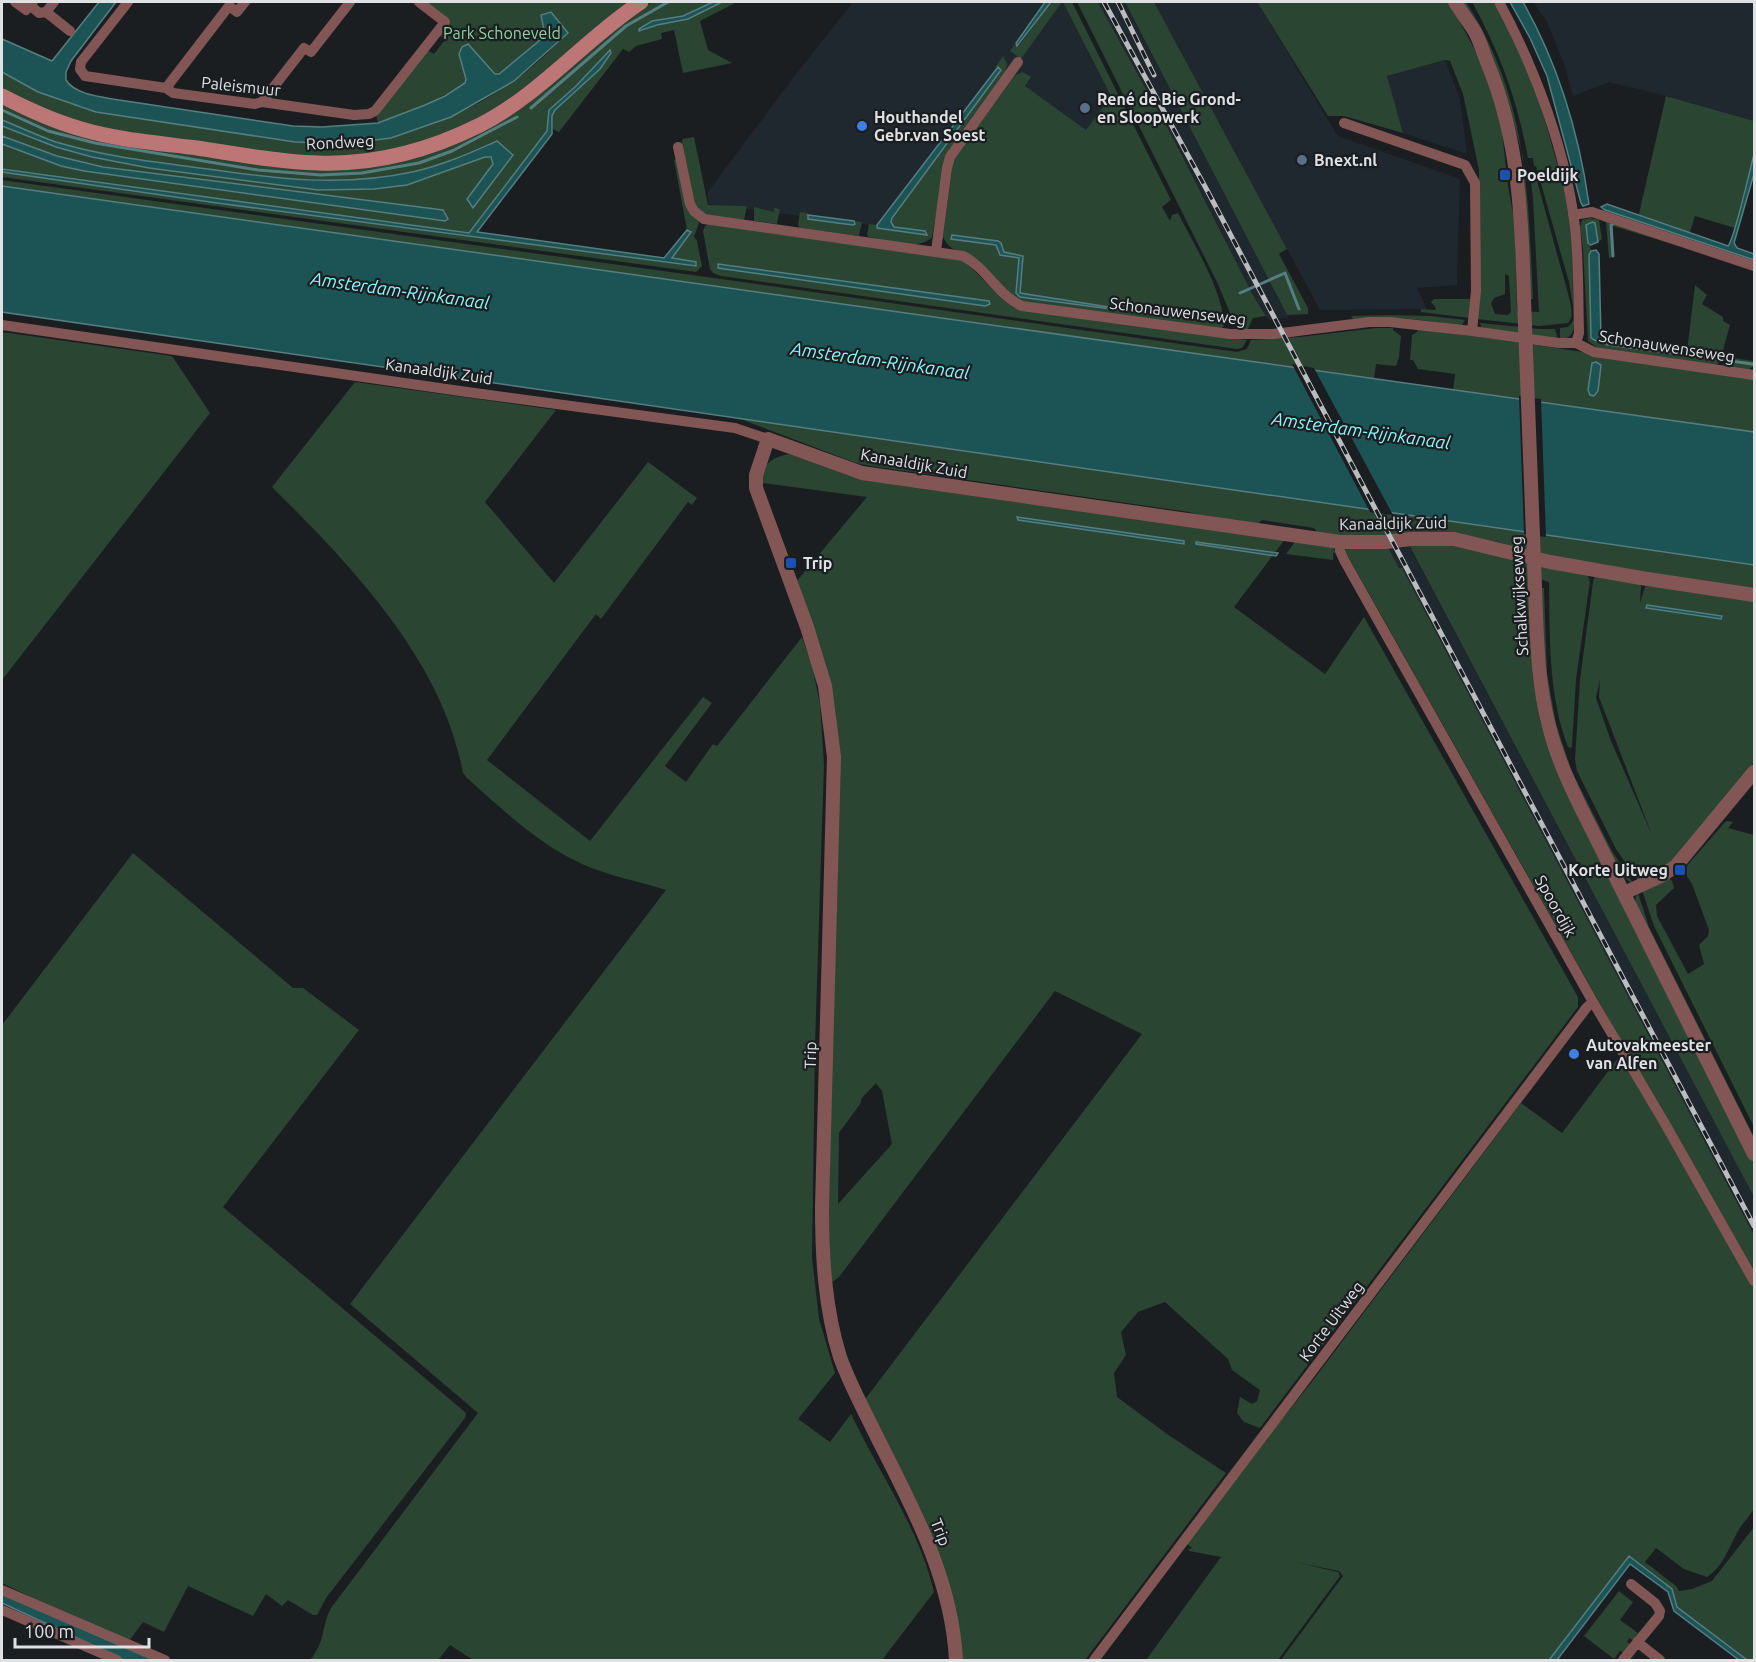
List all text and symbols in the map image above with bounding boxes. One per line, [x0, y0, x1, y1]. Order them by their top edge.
park label: Park Schoneveld [443, 24, 561, 42]
street label: Paleismuur [200, 73, 282, 99]
place label: René de Bie Grond- en Sloopwerk [1097, 90, 1241, 126]
marker: René de Bie Grond- en Sloopwerk [1078, 101, 1092, 115]
place label: Houthandel Gebr.van Soest [874, 108, 986, 144]
marker: Houthandel Gebr.van Soest [855, 119, 869, 133]
street label: Rondweg [305, 131, 375, 153]
place label: Bnext.nl [1314, 151, 1377, 169]
marker: Bnext.nl [1295, 153, 1309, 167]
place label: Poeldijk [1517, 166, 1578, 184]
marker: Poeldijk [1498, 168, 1512, 182]
water label: Amsterdam-Rijnkanaal [309, 267, 491, 312]
street label: Schonauwenseweg [1109, 294, 1247, 328]
street label: Schonauwenseweg [1598, 326, 1736, 366]
water label: Amsterdam-Rijnkanaal [789, 337, 971, 382]
street label: Kanaaldijk Zuid [384, 355, 494, 387]
water label: Amsterdam-Rijnkanaal [1270, 407, 1452, 452]
street label: Kanaaldijk Zuid [859, 445, 969, 481]
street label: Kanaaldijk Zuid [1339, 513, 1447, 533]
street label: Schalkwijkseweg [1507, 536, 1531, 656]
place label: Trip [803, 554, 832, 572]
marker: Trip [784, 556, 798, 570]
place label: Korte Uitweg [1568, 861, 1668, 879]
marker: Korte Uitweg [1673, 863, 1687, 877]
street label: Spoordijk [1532, 872, 1580, 940]
place label: Autovakmeester van Alfen [1586, 1036, 1711, 1072]
street label: Trip [801, 1041, 819, 1069]
marker: Autovakmeester van Alfen [1567, 1047, 1581, 1061]
street label: Korte Uitweg [1295, 1278, 1367, 1364]
street label: Trip [927, 1516, 955, 1548]
scale bar [15, 1611, 148, 1649]
text: 100 m [24, 1621, 74, 1641]

